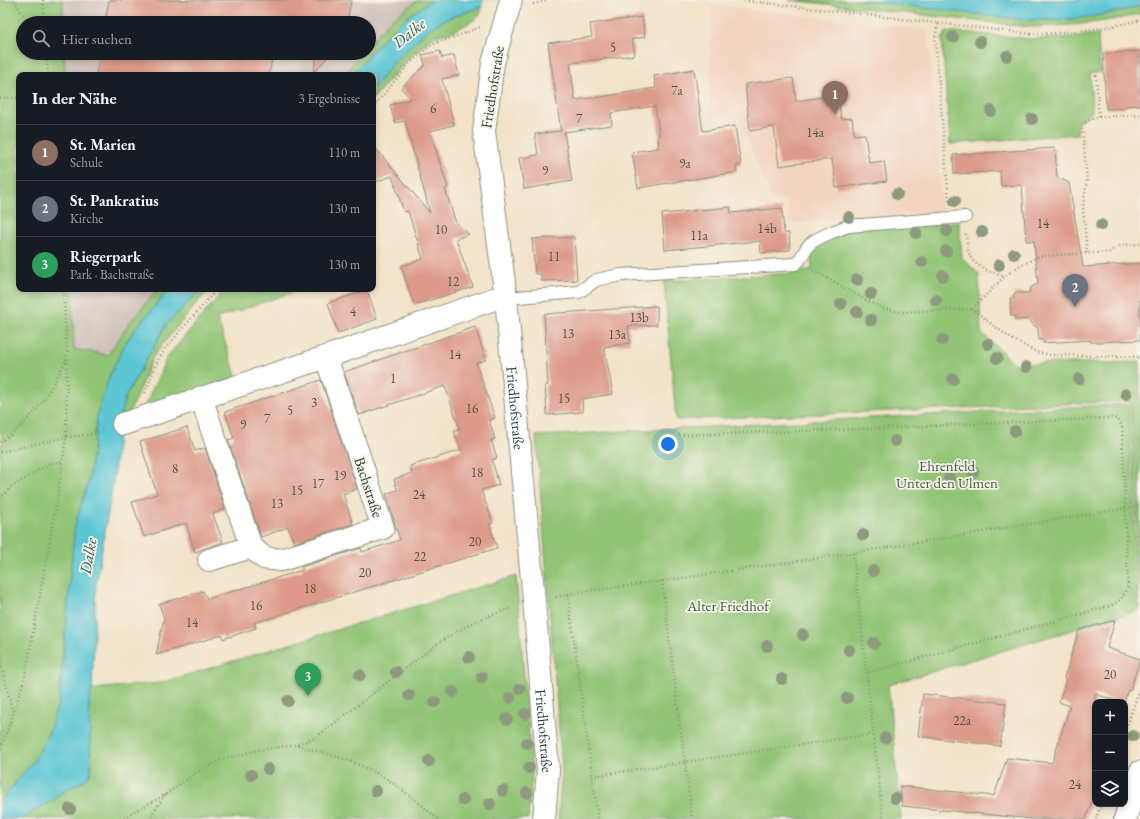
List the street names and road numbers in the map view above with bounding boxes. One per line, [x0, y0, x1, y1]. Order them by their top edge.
street label: Friedhofstraße [476, 44, 508, 130]
street label: Friedhofstraße [503, 365, 529, 451]
street label: Bachstraße [350, 454, 388, 520]
street label: Friedhofstraße [532, 688, 558, 773]

